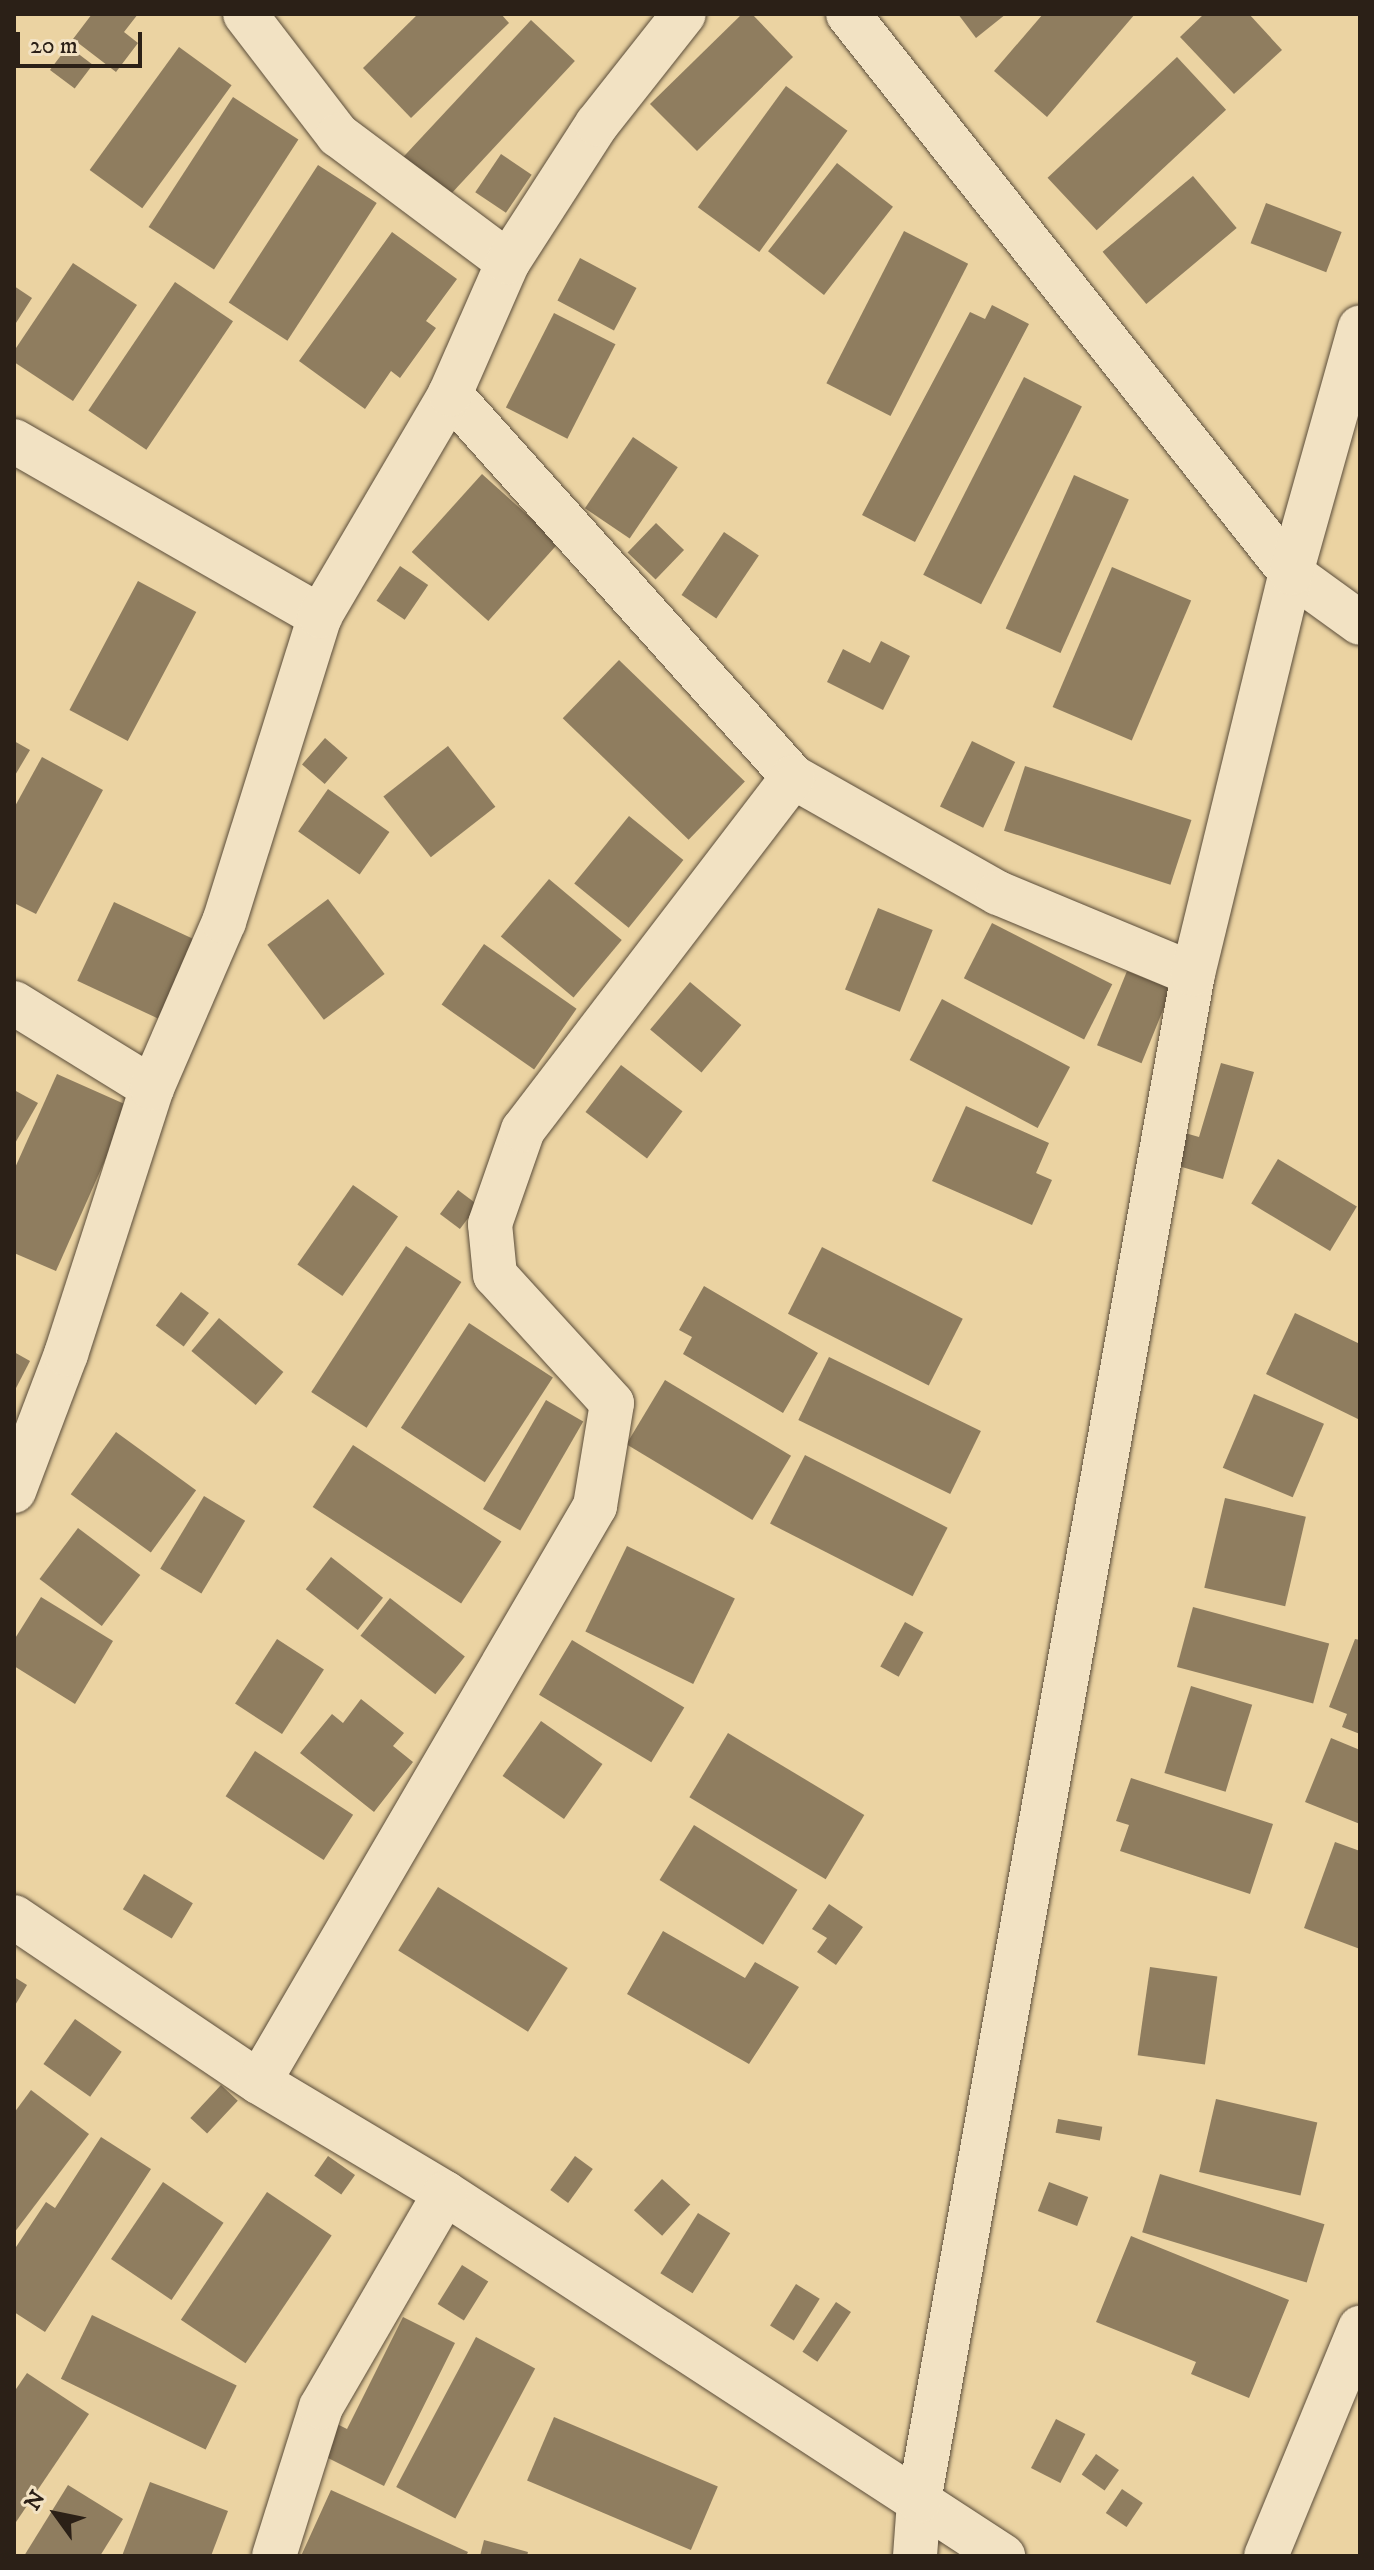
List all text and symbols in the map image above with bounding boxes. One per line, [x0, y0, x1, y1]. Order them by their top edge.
scale bar [20, 16, 146, 66]
text: 20 m [30, 31, 78, 61]
north arrow [16, 2474, 96, 2554]
text: N [19, 2486, 52, 2516]

